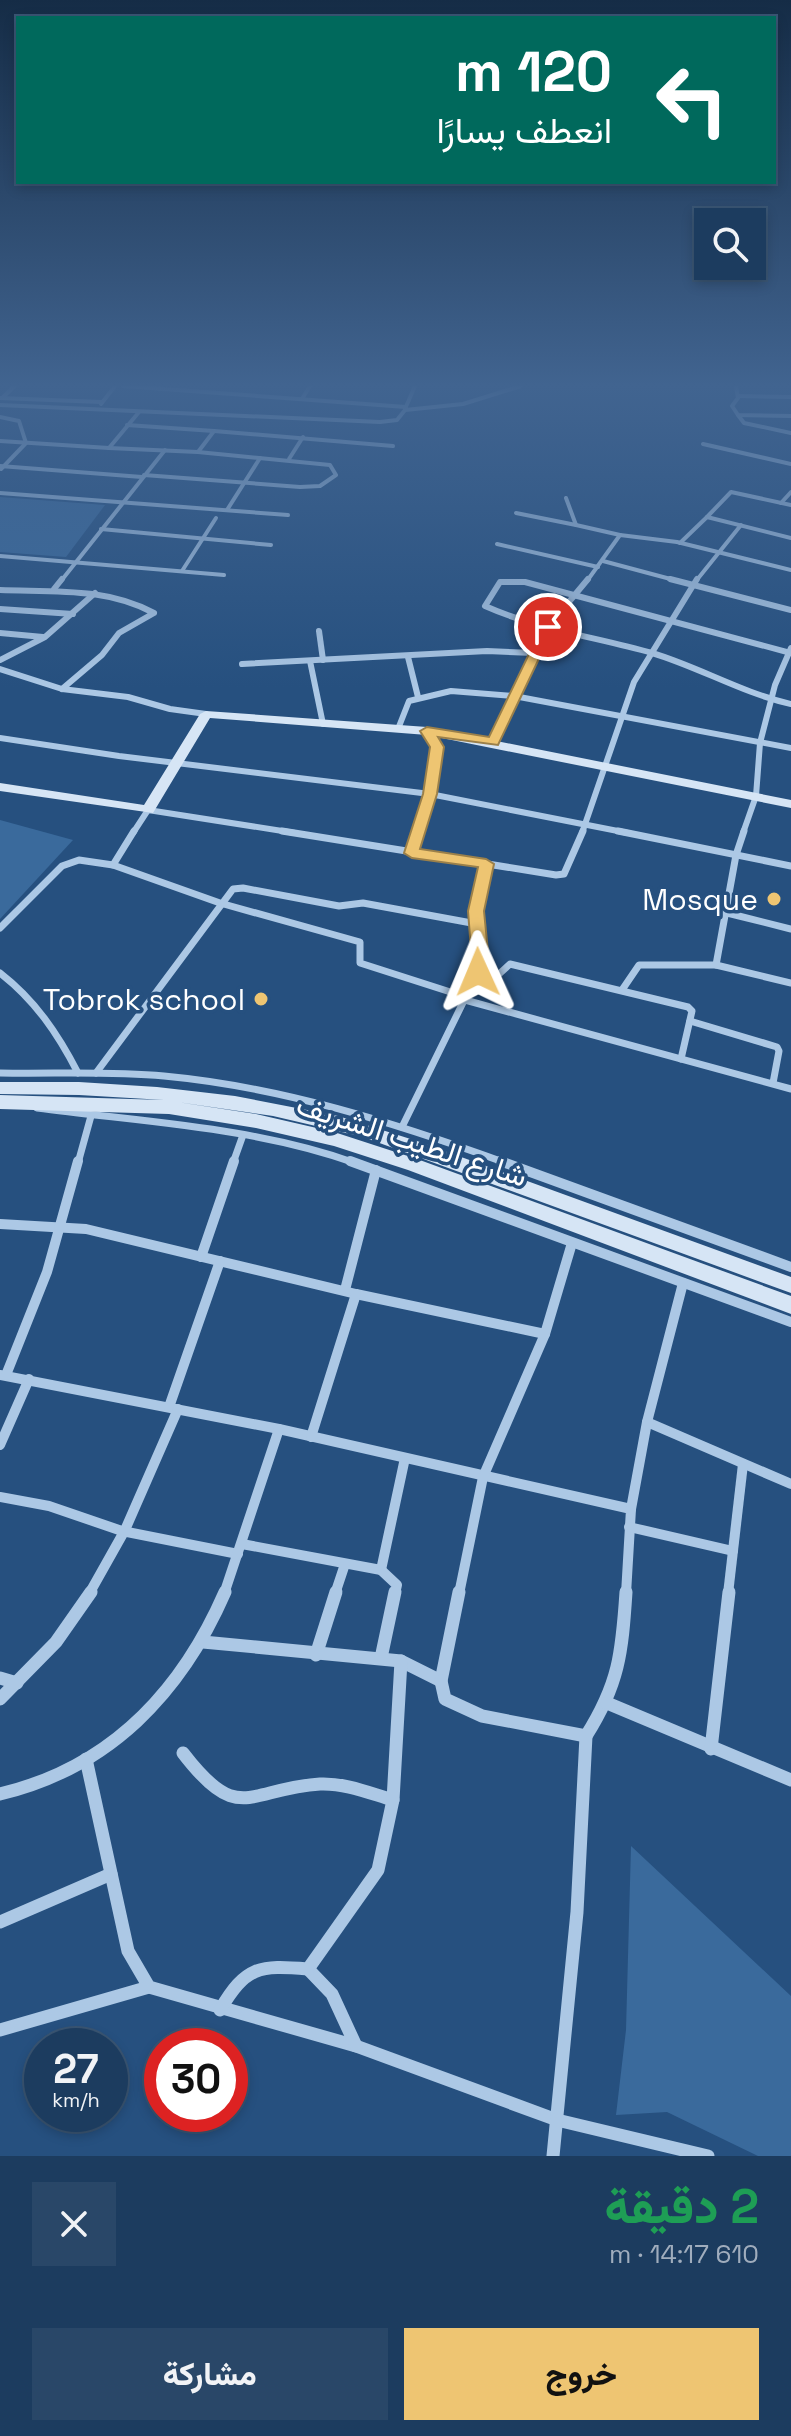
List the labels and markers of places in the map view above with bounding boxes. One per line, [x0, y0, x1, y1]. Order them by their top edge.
pin [514, 593, 582, 661]
place label: Mosque [642, 880, 758, 919]
marker: Mosque [765, 890, 783, 908]
place label: Tobrok school [43, 980, 245, 1019]
marker: Tobrok school [252, 990, 270, 1008]

